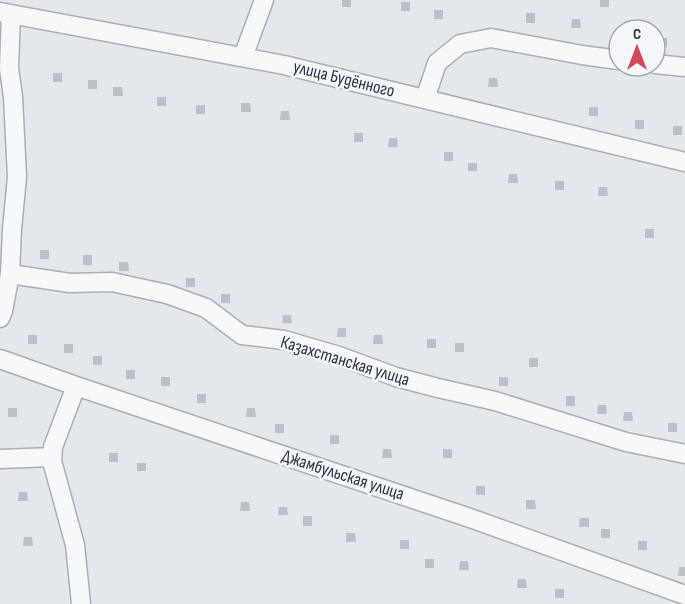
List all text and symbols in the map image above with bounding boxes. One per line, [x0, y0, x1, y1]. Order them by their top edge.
north arrow [607, 18, 667, 78]
text: С [633, 25, 641, 44]
street label: улица Будённого [291, 56, 397, 102]
street label: Казахстанская улица [278, 331, 412, 391]
street label: Джамбульская улица [279, 445, 407, 505]

